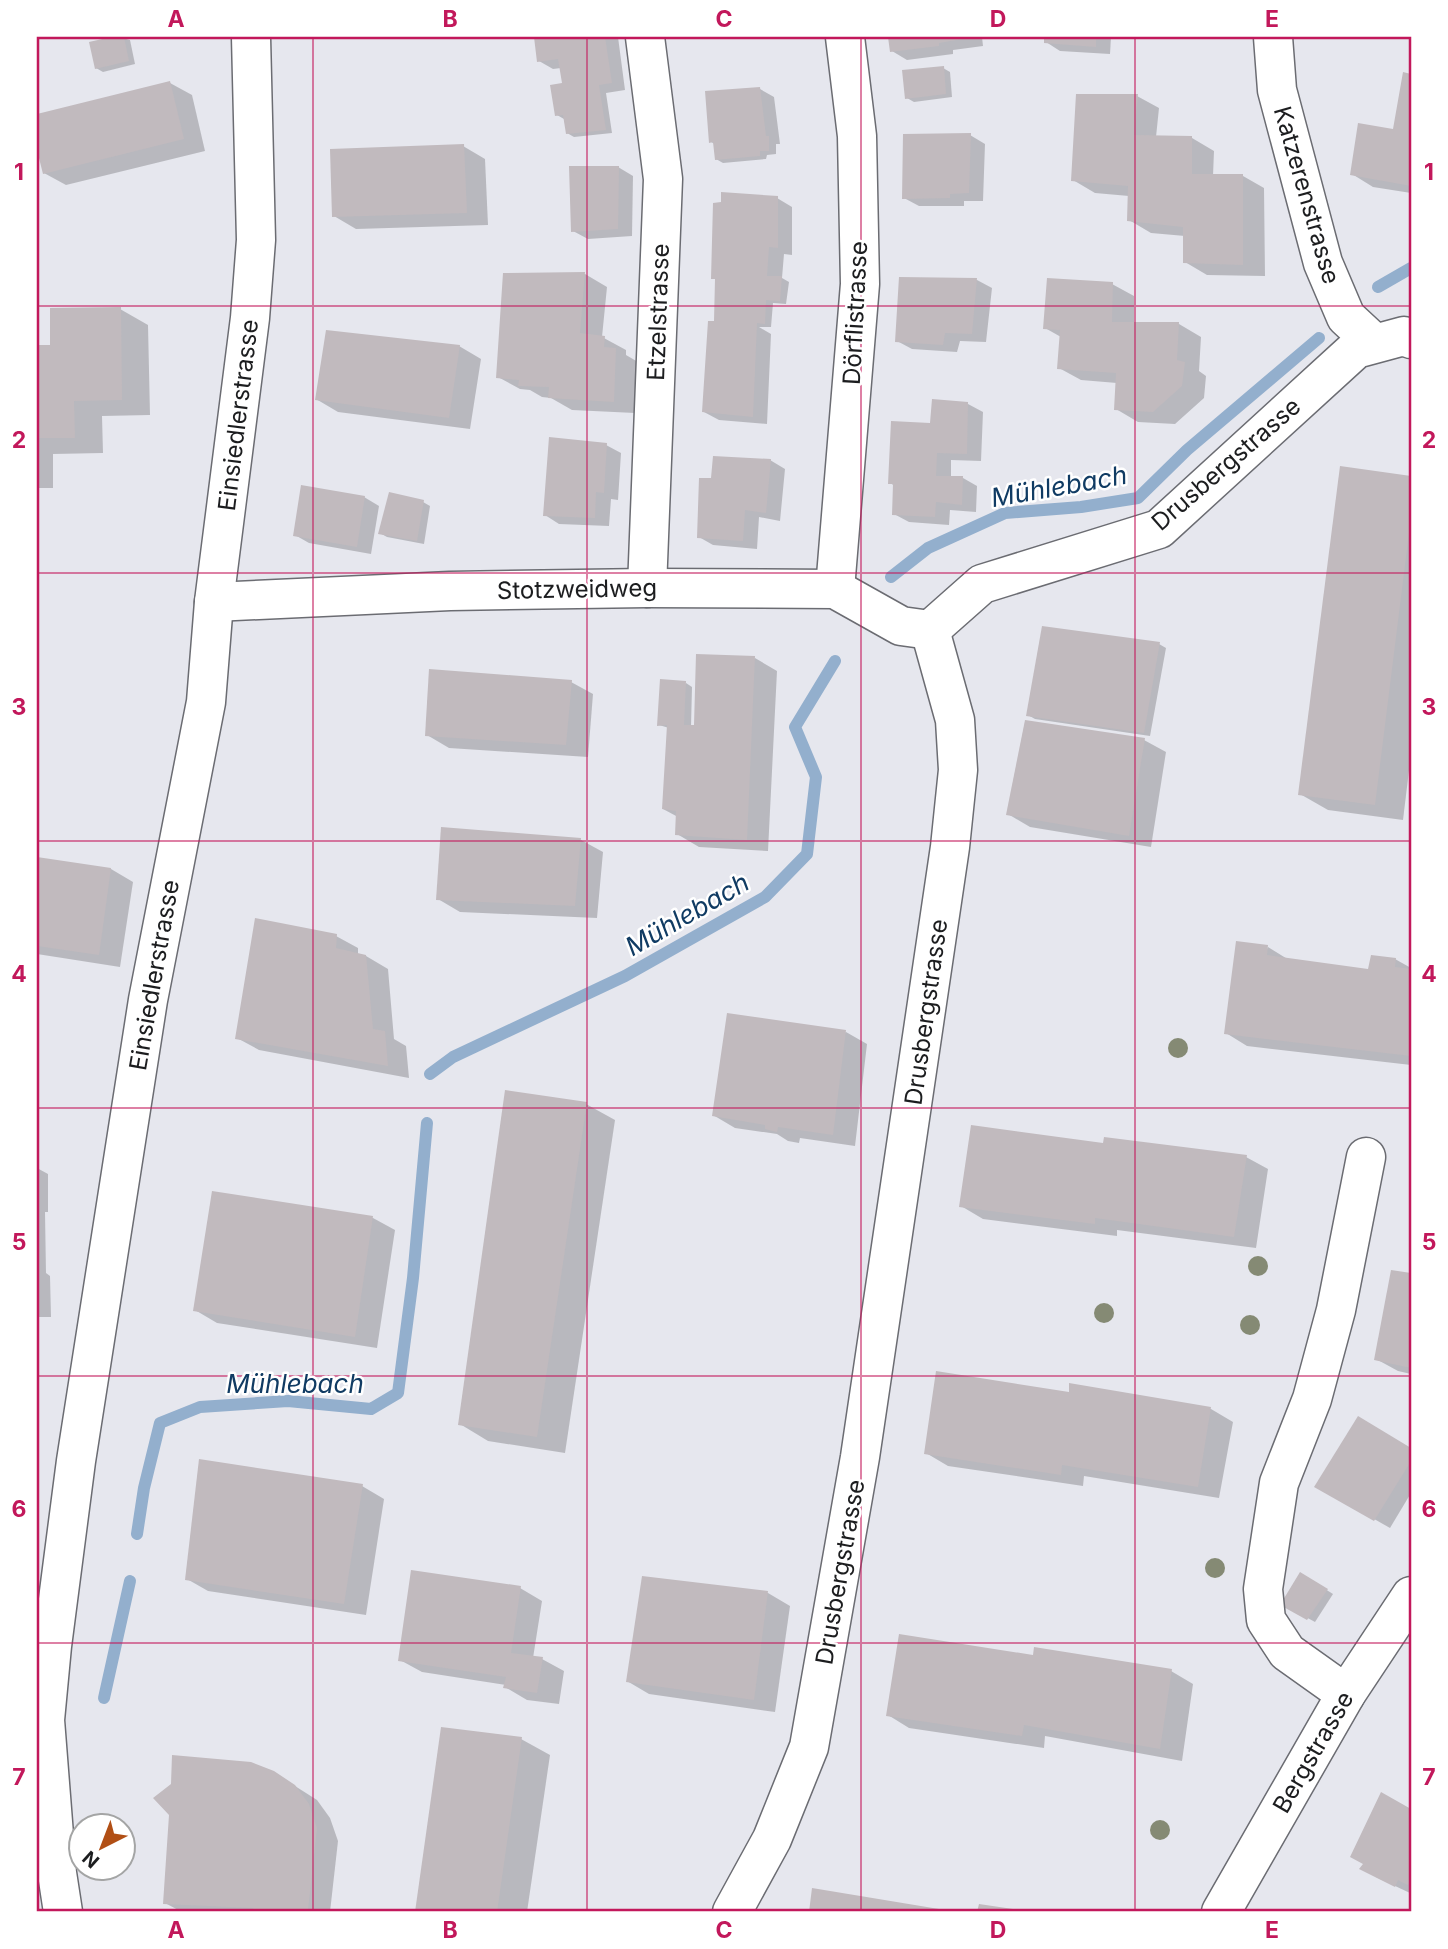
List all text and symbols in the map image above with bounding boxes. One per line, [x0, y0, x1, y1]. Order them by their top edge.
text: A [167, 5, 185, 33]
text: B [442, 5, 458, 33]
text: C [715, 5, 733, 33]
text: D [990, 5, 1006, 33]
text: E [1265, 5, 1279, 33]
street label: Katzerenstrasse [1268, 103, 1346, 287]
text: 1 [14, 158, 24, 186]
text: 1 [1424, 158, 1434, 186]
street label: Dörflistrasse [837, 240, 873, 386]
street label: Etzelstrasse [641, 243, 675, 381]
street label: Einsiedlerstrasse [212, 318, 264, 512]
street label: Drusbergstrasse [1146, 392, 1306, 536]
text: 2 [12, 426, 26, 454]
text: 2 [1422, 426, 1436, 454]
water label: Mühlebach [989, 459, 1129, 513]
street label: Stotzweidweg [497, 573, 657, 605]
text: 3 [12, 693, 26, 721]
text: 3 [1422, 693, 1436, 721]
water label: Mühlebach [620, 866, 754, 962]
street label: Einsiedlerstrasse [123, 878, 185, 1072]
street label: Drusbergstrasse [899, 917, 953, 1107]
text: 4 [11, 960, 27, 988]
text: 4 [1421, 960, 1437, 988]
text: 5 [12, 1228, 26, 1256]
text: 5 [1422, 1228, 1436, 1256]
water label: Mühlebach [226, 1368, 364, 1399]
street label: Drusbergstrasse [809, 1477, 871, 1667]
text: 6 [12, 1495, 26, 1523]
text: 6 [1422, 1495, 1436, 1523]
street label: Bergstrasse [1267, 1686, 1359, 1818]
text: 7 [12, 1763, 26, 1791]
text: 7 [1422, 1763, 1436, 1791]
north arrow [66, 1812, 136, 1882]
text: N [78, 1846, 104, 1873]
text: A [167, 1916, 185, 1944]
text: B [442, 1916, 458, 1944]
text: C [715, 1916, 733, 1944]
text: D [990, 1916, 1006, 1944]
text: E [1265, 1916, 1279, 1944]

